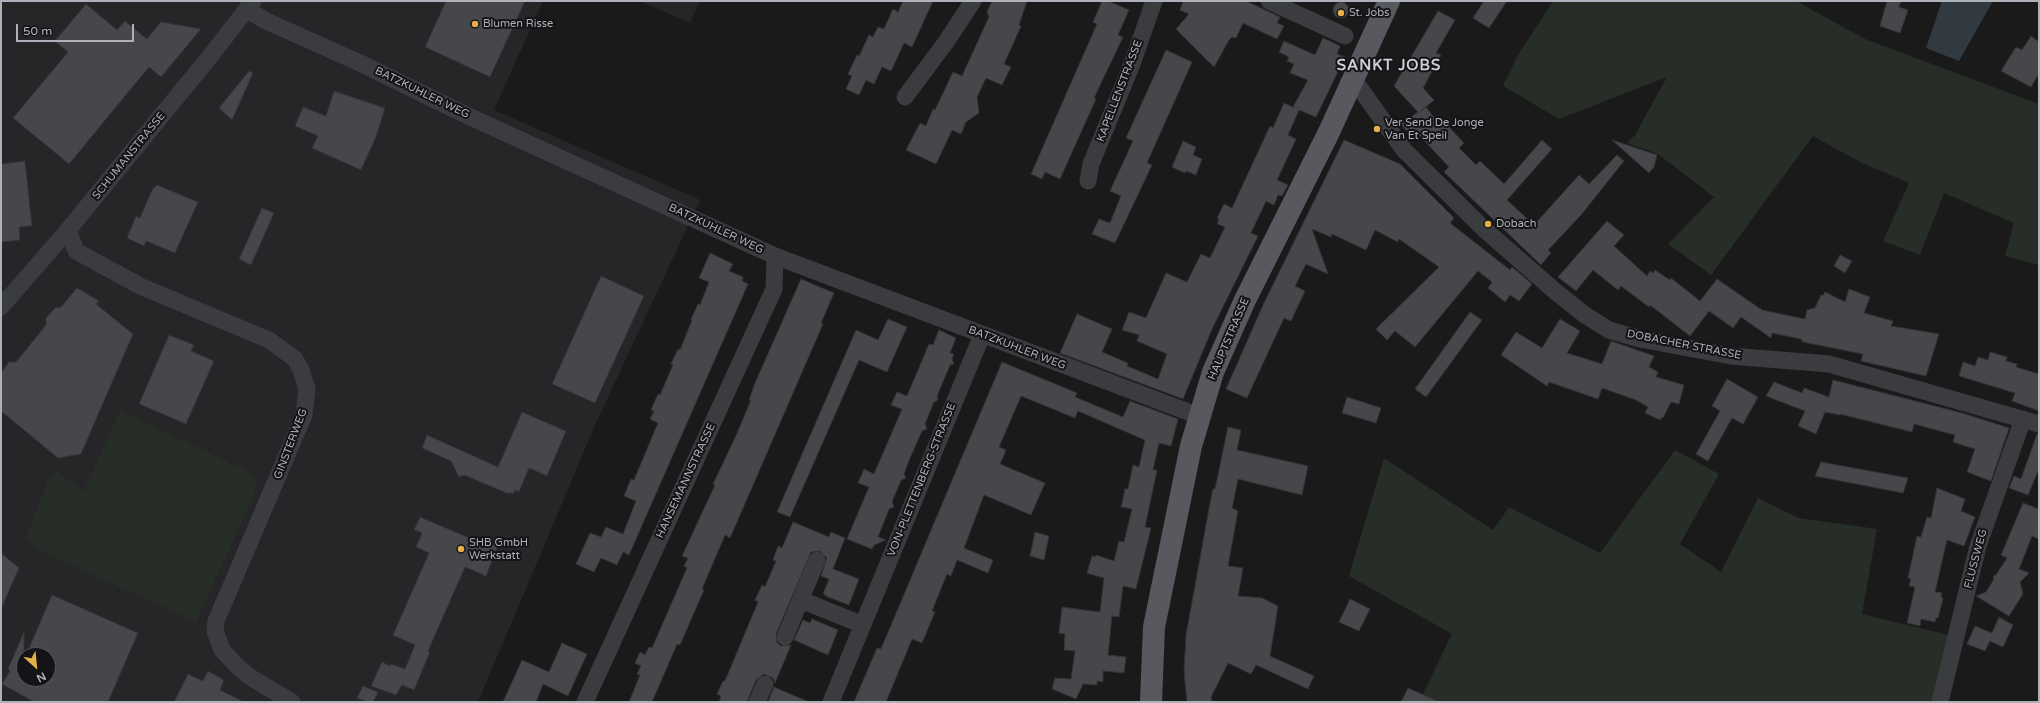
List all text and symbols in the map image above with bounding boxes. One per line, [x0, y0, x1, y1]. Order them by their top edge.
place label: St. Jobs [1349, 6, 1389, 20]
marker: St. Jobs [1336, 8, 1346, 18]
scale bar [18, 16, 136, 42]
place label: Blumen Risse [483, 17, 553, 31]
marker: Blumen Risse [470, 19, 480, 29]
text: 50 m [23, 24, 52, 38]
street label: KAPELLENSTRASSE [1094, 38, 1146, 144]
district label: SANKT JOBS [1337, 57, 1441, 75]
street label: BATZKUHLER WEG [373, 64, 471, 122]
street label: SCHUMANSTRASSE [90, 110, 168, 202]
place label: Ver Send De Jonge Van Et Speil [1385, 116, 1484, 142]
marker: Ver Send De Jonge Van Et Speil [1372, 124, 1382, 134]
street label: BATZKUHLER WEG [666, 201, 766, 257]
place label: Dobach [1496, 217, 1536, 231]
marker: Dobach [1483, 219, 1493, 229]
street label: HAUPTSTRASSE [1206, 296, 1252, 382]
street label: BATZKUHLER WEG [966, 323, 1068, 373]
street label: DOBACHER STRASSE [1626, 327, 1742, 363]
street label: VON-PLETTENBERG-STRASSE [885, 401, 959, 559]
street label: GINSTERWEG [271, 407, 311, 481]
street label: HANSEMANNSTRASSE [654, 421, 718, 541]
street label: FLUSSWEG [1962, 528, 1990, 590]
place label: SHB GmbH Werkstatt [469, 536, 528, 562]
marker: SHB GmbH Werkstatt [456, 544, 466, 554]
north arrow [16, 647, 56, 687]
text: N [34, 669, 48, 685]

